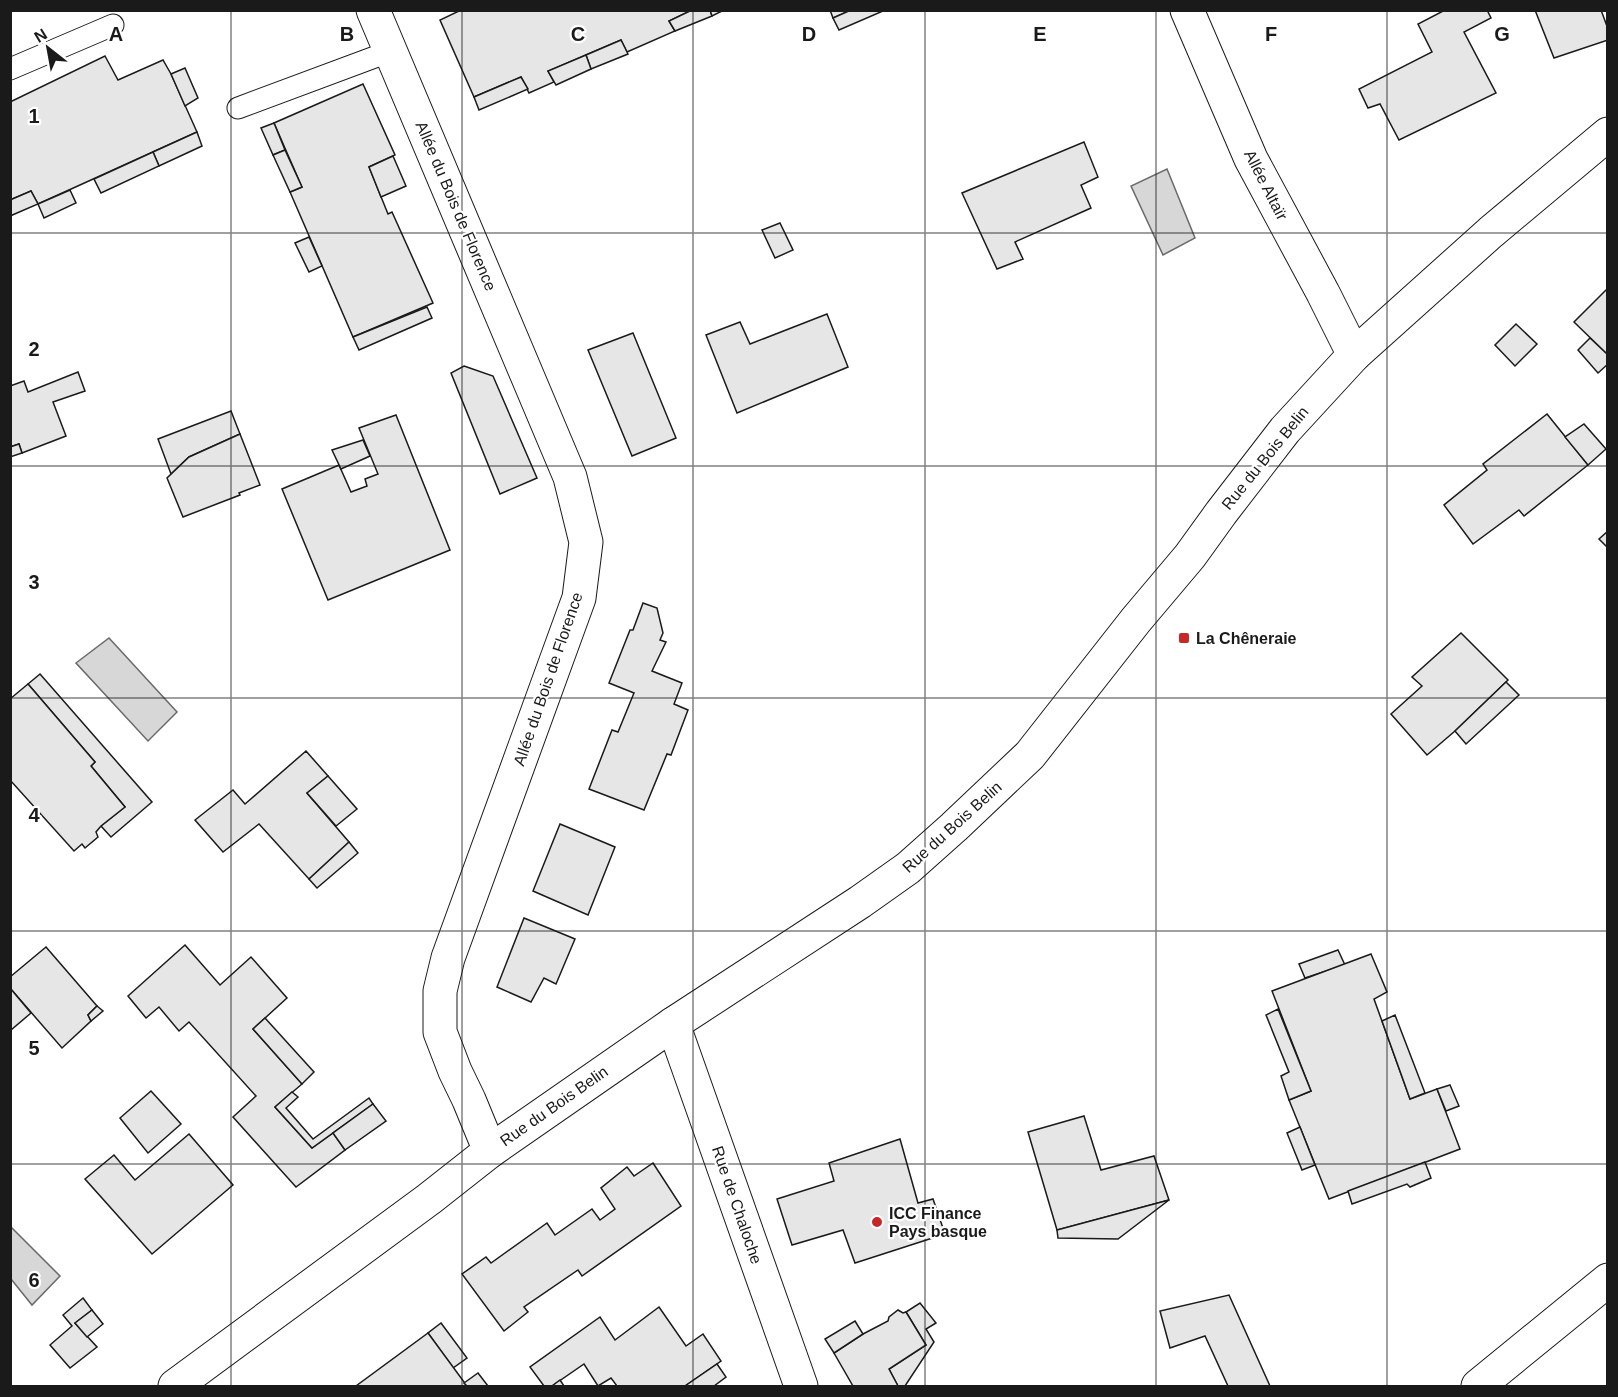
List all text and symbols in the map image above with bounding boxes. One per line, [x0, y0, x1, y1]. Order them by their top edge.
north arrow [18, 18, 78, 78]
text: A [109, 23, 123, 45]
text: B [340, 23, 354, 45]
text: C [571, 23, 585, 45]
text: D [802, 23, 816, 45]
text: E [1033, 23, 1047, 45]
text: F [1265, 23, 1277, 45]
text: G [1494, 23, 1510, 45]
text: N [31, 25, 50, 46]
text: 1 [28, 105, 40, 127]
street label: Allée du Bois de Florence [413, 119, 499, 293]
street label: Allée Altaïr [1241, 147, 1291, 224]
text: 2 [28, 338, 40, 360]
street label: Rue du Bois Belin [1218, 403, 1312, 513]
text: 3 [28, 571, 40, 593]
street label: Allée du Bois de Florence [510, 590, 586, 768]
place label: La Chêneraie [1196, 630, 1297, 647]
marker: La Chêneraie [1177, 631, 1191, 645]
street label: Rue du Bois Belin [899, 778, 1005, 876]
text: 4 [28, 804, 40, 826]
text: 5 [28, 1037, 40, 1059]
street label: Rue du Bois Belin [497, 1063, 611, 1149]
street label: Rue de Chaloche [709, 1144, 765, 1266]
place label: ICC Finance Pays basque [889, 1205, 987, 1240]
marker: ICC Finance Pays basque [870, 1215, 884, 1229]
text: 6 [28, 1269, 40, 1291]

